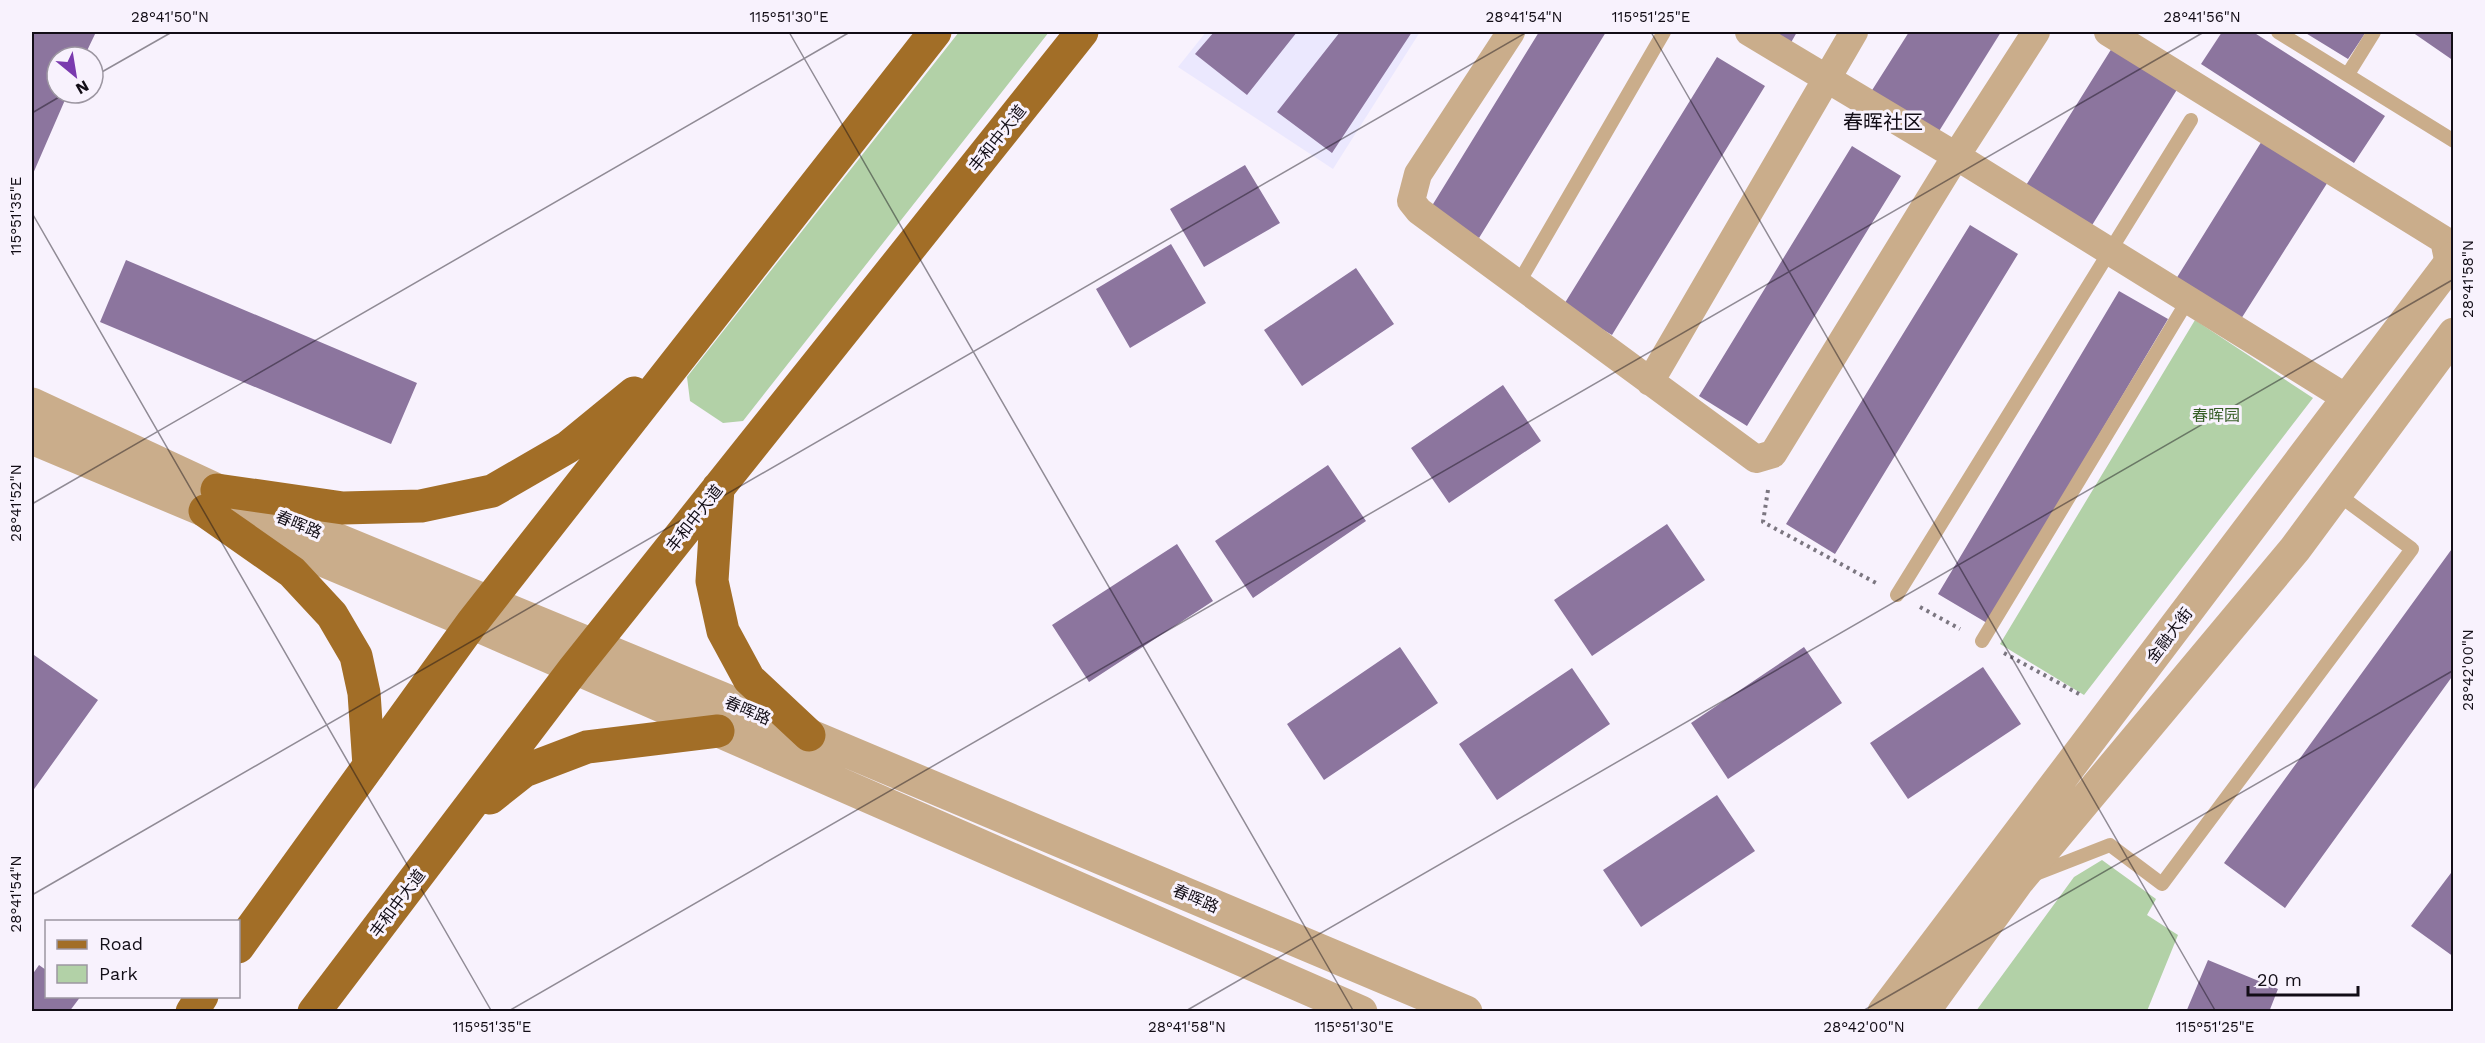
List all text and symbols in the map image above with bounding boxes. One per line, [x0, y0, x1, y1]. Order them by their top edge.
text: 28°41'50"N [131, 8, 209, 26]
text: 115°51'30"E [749, 8, 829, 26]
text: 28°41'54"N [1486, 8, 1563, 26]
text: 115°51'25"E [1612, 8, 1690, 26]
text: 28°41'56"N [2163, 8, 2241, 26]
north arrow [45, 45, 105, 105]
text: N [72, 76, 92, 99]
street label: 丰和中大道 [965, 101, 1030, 175]
district label: 春晖社区 [1843, 110, 1923, 134]
text: 115°51'35"E [7, 177, 25, 255]
text: 28°41'58"N [2459, 240, 2477, 318]
park label: 春晖园 [2192, 406, 2240, 425]
text: 28°41'52"N [7, 464, 25, 542]
street label: 丰和中大道 [662, 481, 727, 556]
street label: 春晖路 [273, 507, 325, 542]
street label: 金融大街 [2143, 604, 2196, 667]
text: 28°42'00"N [2459, 629, 2477, 711]
street label: 春晖路 [722, 692, 774, 729]
text: 28°41'54"N [7, 856, 25, 933]
street label: 丰和中大道 [366, 866, 429, 941]
street label: 春晖路 [1170, 880, 1222, 917]
legend [45, 920, 240, 998]
text: Road [99, 933, 143, 954]
scale bar [2248, 959, 2358, 997]
text: Park [99, 963, 138, 984]
text: 20 m [2257, 969, 2302, 990]
text: 115°51'35"E [453, 1018, 531, 1036]
text: 28°41'58"N [1148, 1018, 1226, 1036]
text: 115°51'30"E [1314, 1018, 1394, 1036]
text: 28°42'00"N [1823, 1018, 1905, 1036]
text: 115°51'25"E [2176, 1018, 2254, 1036]

